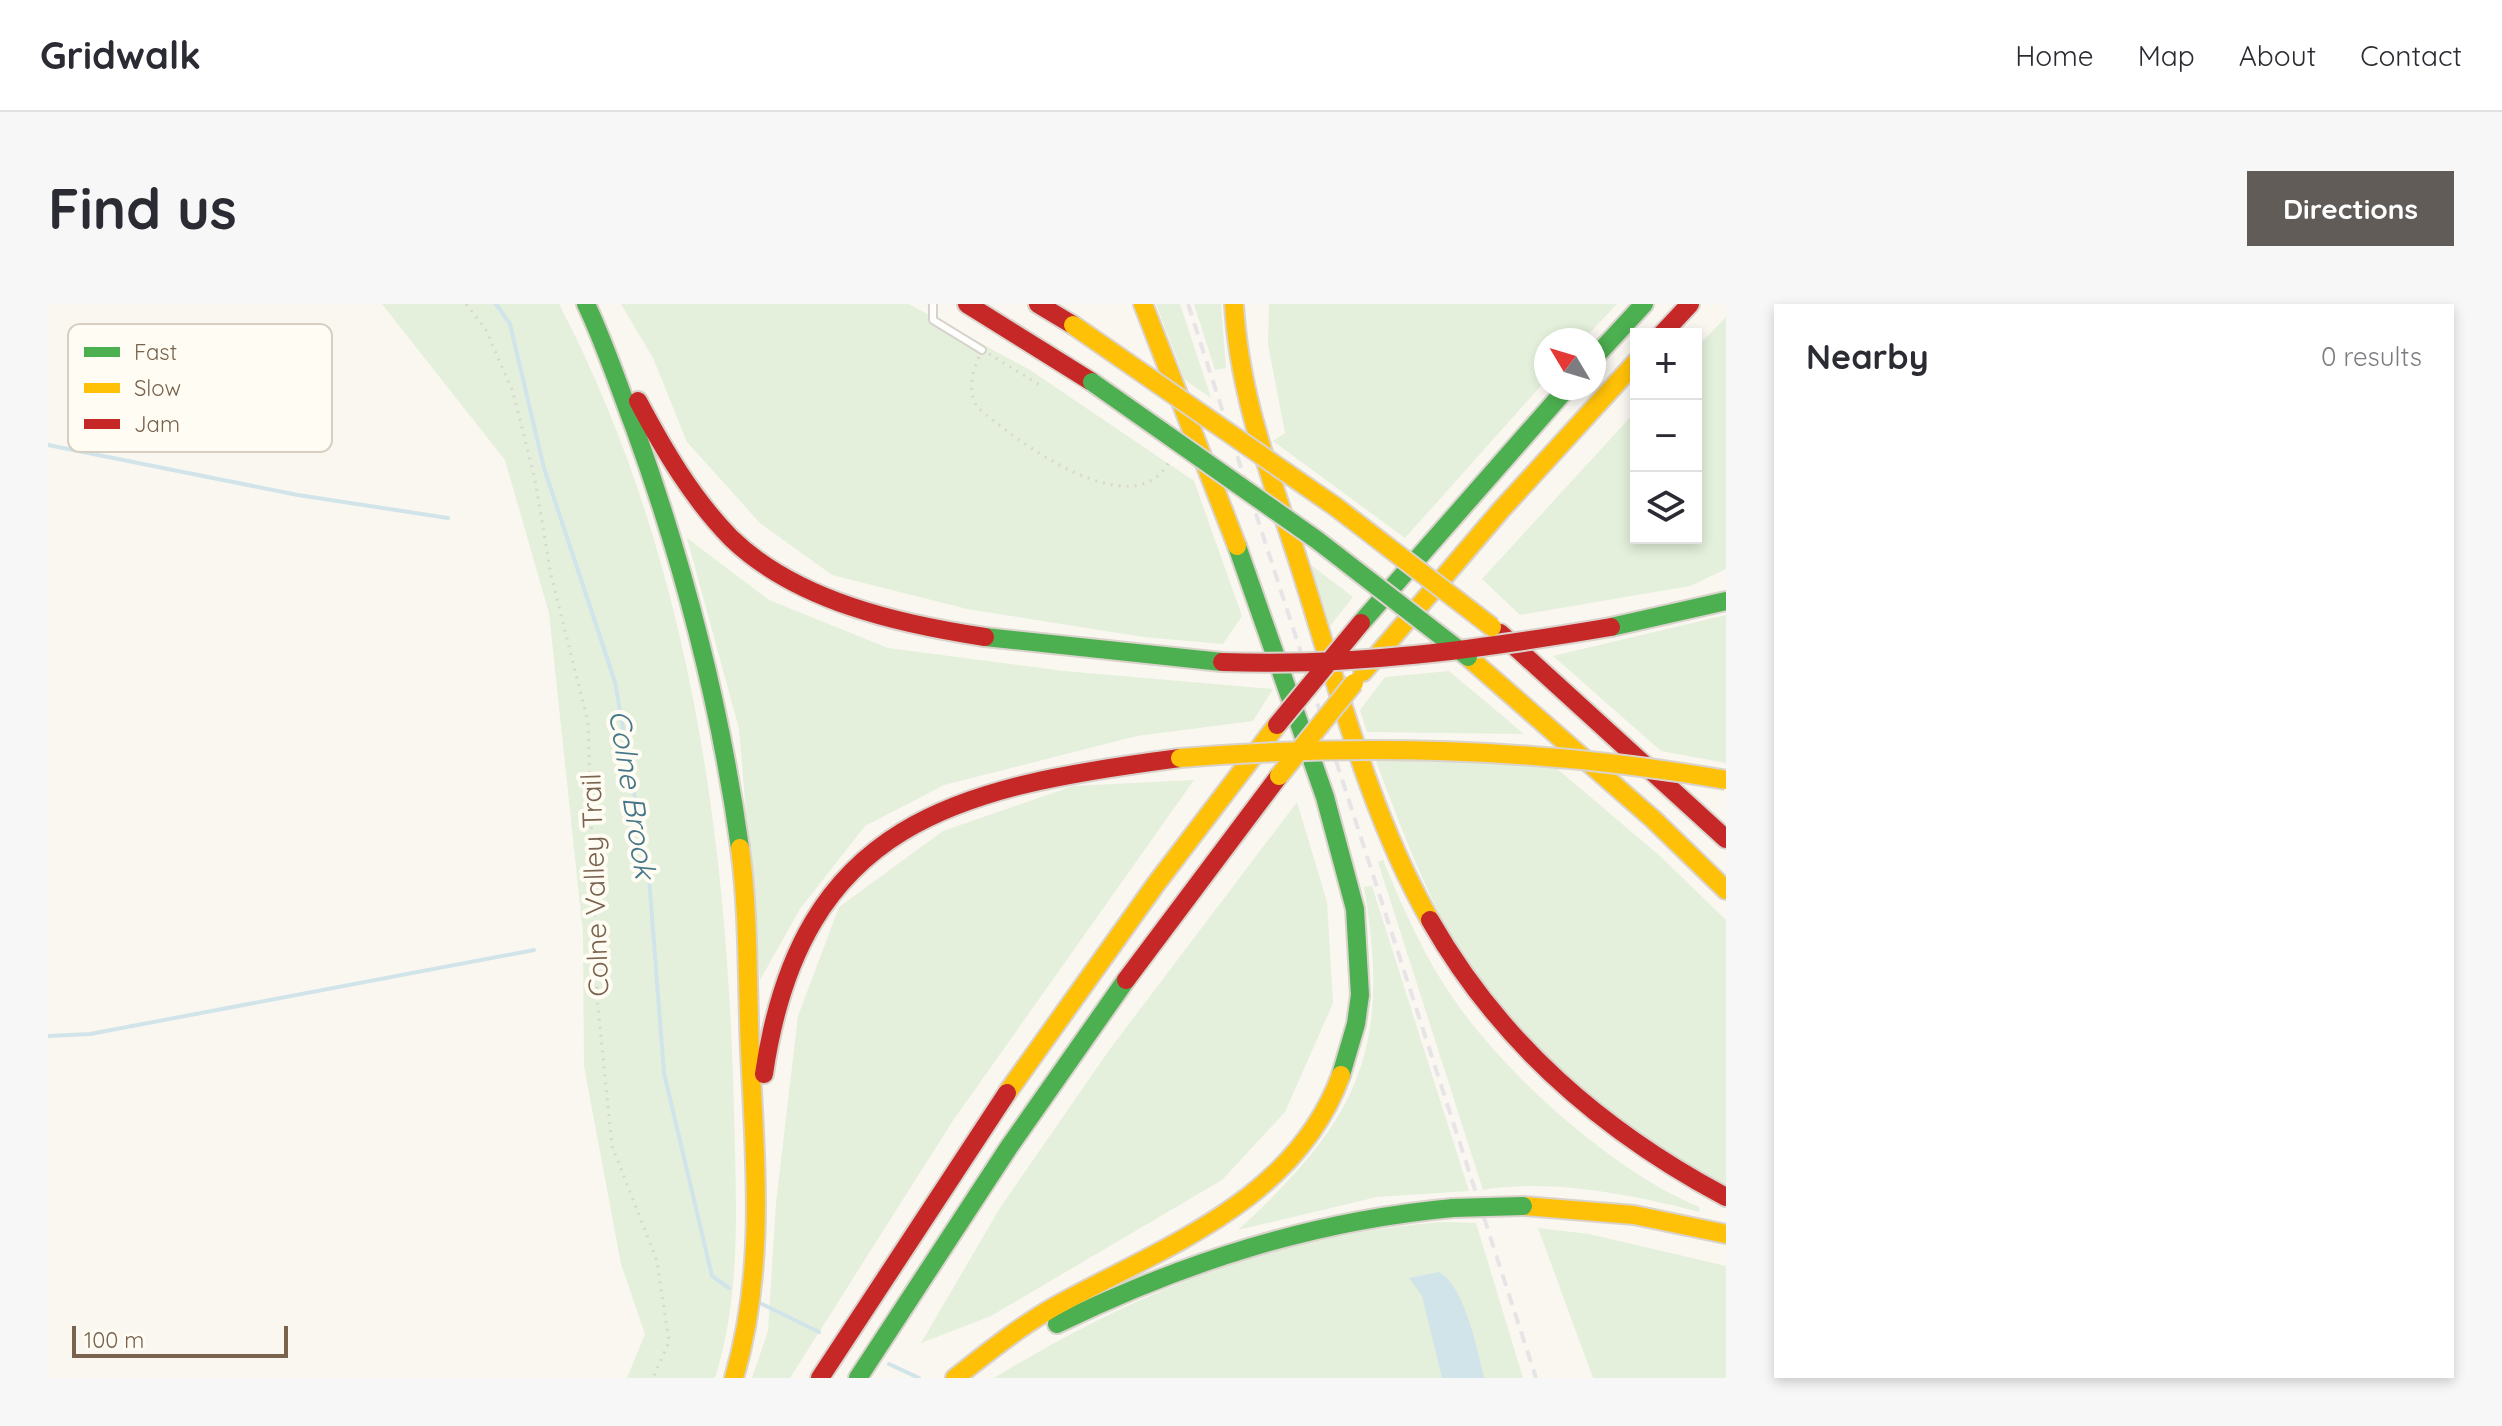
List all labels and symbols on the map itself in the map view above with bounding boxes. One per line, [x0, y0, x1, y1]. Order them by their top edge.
legend [68, 324, 332, 452]
north arrow [1534, 328, 1606, 400]
text: Fast [134, 338, 177, 366]
text: Slow [134, 374, 181, 402]
text: Jam [134, 410, 180, 438]
water label: Colne Brook [601, 707, 666, 884]
street label: Colne Valley Trail [573, 773, 615, 997]
scale bar [72, 1322, 288, 1358]

